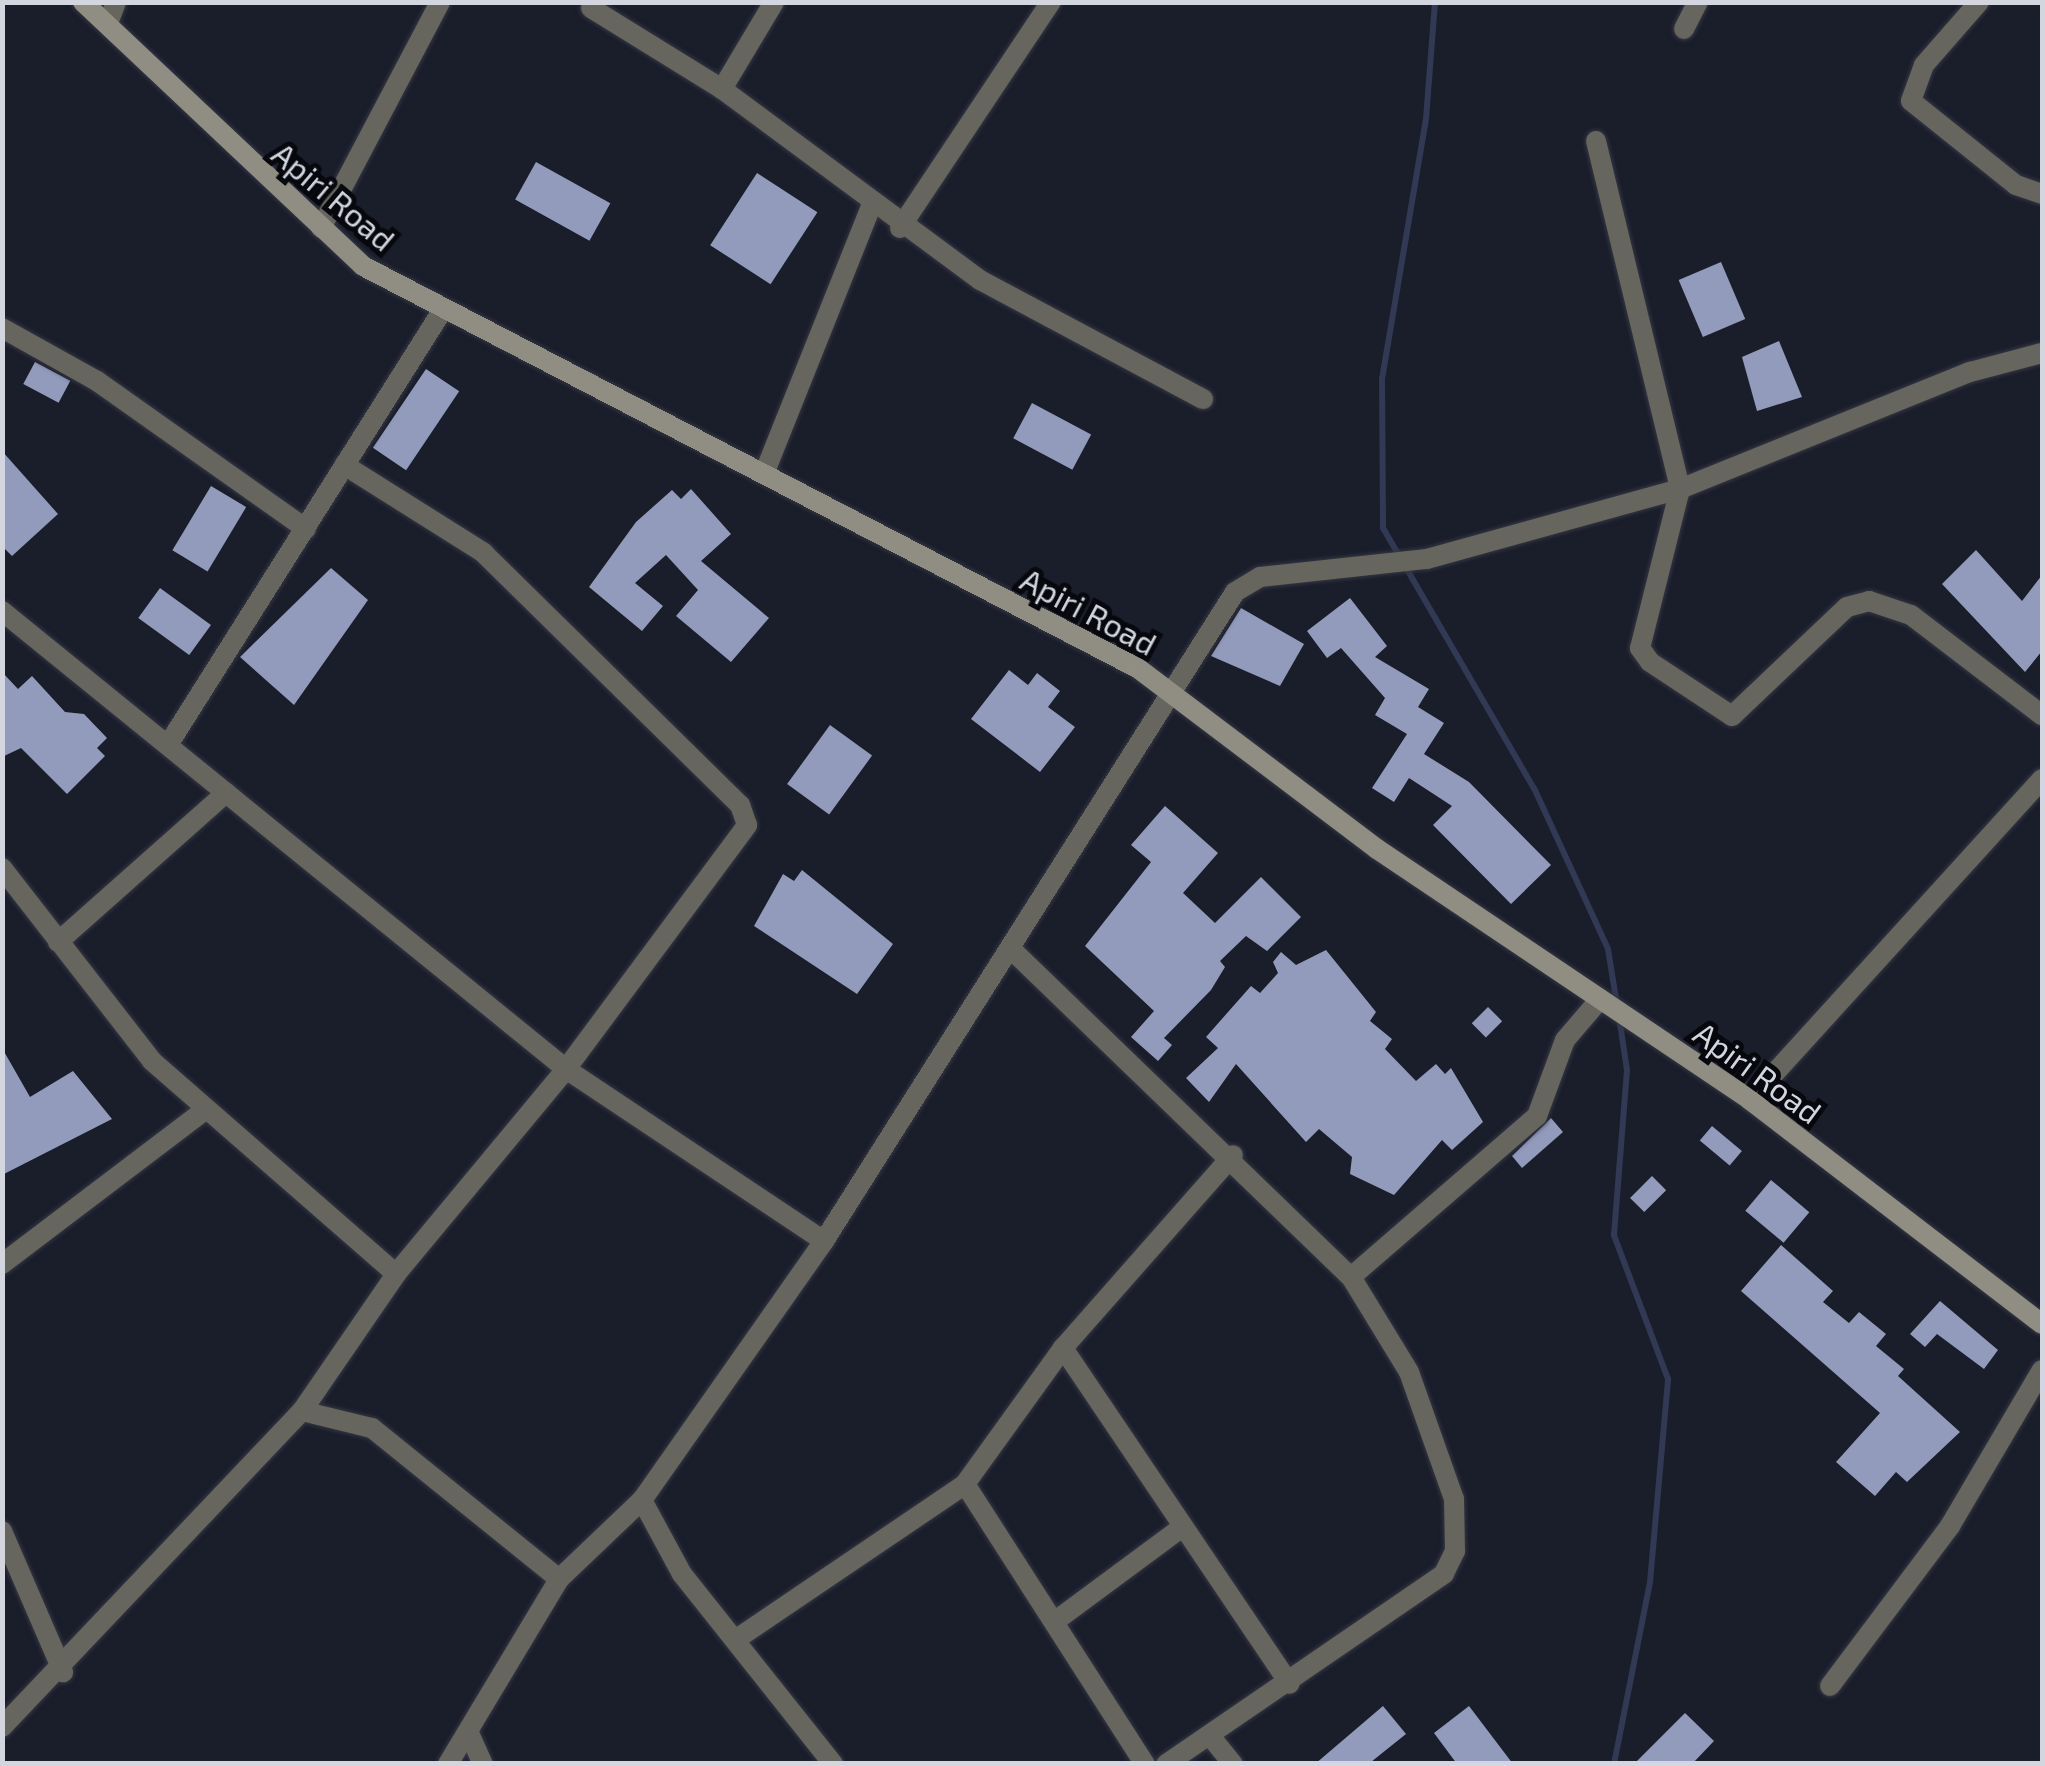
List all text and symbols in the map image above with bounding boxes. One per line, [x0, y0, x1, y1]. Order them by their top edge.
street label: Apiri Road [265, 134, 403, 258]
street label: Apiri Road [1015, 559, 1163, 663]
street label: Apiri Road [1687, 1013, 1829, 1131]

